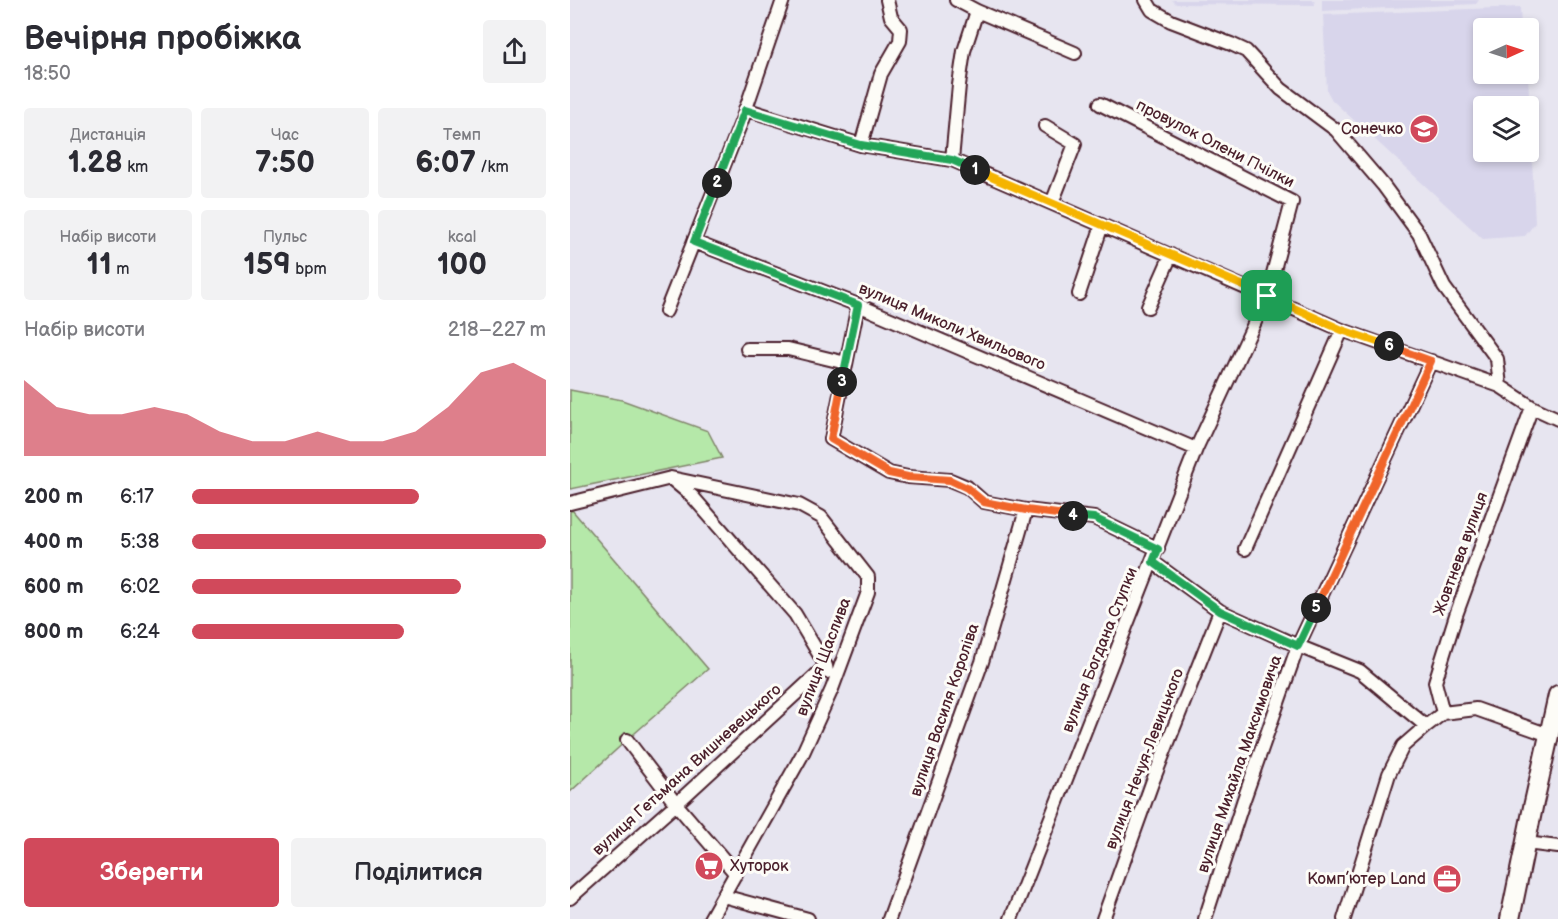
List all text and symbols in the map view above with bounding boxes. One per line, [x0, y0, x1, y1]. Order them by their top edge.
north arrow [1473, 18, 1539, 84]
map controls [1473, 18, 1539, 162]
text: Вечірня пробіжка [24, 19, 301, 59]
button: share [483, 20, 546, 83]
text: 18:50 [24, 62, 71, 86]
street label: провулок Олени Пчілки [1133, 96, 1297, 192]
button: layers [1473, 96, 1539, 162]
school or university icon: Сонечко [1408, 113, 1440, 145]
place label: Сонечко [1341, 120, 1403, 139]
text: Дистанція [70, 126, 146, 145]
text: Час [271, 126, 299, 145]
text: Темп [443, 126, 481, 145]
text: 1.28 [68, 145, 123, 181]
text: 7:50 [255, 145, 315, 181]
text: 6:07 [415, 145, 476, 181]
pin: 1 [960, 155, 990, 185]
text: km [123, 158, 148, 177]
text: /km [476, 158, 509, 177]
text: 1 [972, 160, 978, 179]
pin: 2 [702, 168, 732, 198]
text: 2 [712, 173, 722, 192]
text: Набір висоти [60, 228, 156, 247]
text: Пульс [263, 228, 307, 247]
text: kcal [448, 228, 476, 247]
text: 11 [87, 247, 112, 283]
text: 159 [243, 247, 291, 283]
text: 100 [437, 247, 487, 283]
text: m [112, 260, 129, 279]
text: bpm [291, 260, 327, 279]
pin [1241, 270, 1292, 321]
street label: вулиця Миколи Хвильового [856, 279, 1048, 375]
icon: arrive [1250, 279, 1283, 312]
text: Набір висоти [24, 318, 145, 342]
text: 218–227 m [448, 318, 546, 342]
pin: 6 [1374, 331, 1404, 361]
text: 6 [1384, 336, 1394, 355]
pin: 3 [827, 367, 857, 397]
text: 3 [837, 372, 847, 391]
text: 200 m [24, 485, 83, 509]
text: 6:17 [120, 485, 154, 509]
street label: Жовтнева вулиця [1430, 489, 1492, 618]
pin: 4 [1058, 501, 1088, 531]
text: 4 [1068, 506, 1078, 525]
text: 400 m [24, 530, 83, 554]
text: 5:38 [120, 530, 159, 554]
street label: вулиця Богдана Ступки [1058, 565, 1142, 735]
text: 600 m [24, 575, 84, 599]
text: 6:02 [120, 575, 160, 599]
pin: 5 [1301, 593, 1331, 623]
street label: вулиця Щаслива [793, 595, 855, 719]
text: 5 [1311, 598, 1321, 617]
text: 800 m [24, 620, 83, 644]
text: 6:24 [120, 620, 160, 644]
street label: вулиця Василя Короліва [906, 620, 984, 799]
street label: вулиця Михайла Максимовича [1194, 652, 1286, 875]
street label: вулиця Нечуя-Левицького [1102, 666, 1188, 852]
street label: вулиця Гетьмана Вишневецького [589, 680, 785, 860]
button: Зберегти [24, 838, 279, 907]
button: Поділитися [291, 838, 546, 907]
supermarket icon: Хуторок [693, 850, 725, 882]
place label: Хуторок [730, 857, 789, 876]
office icon: Комп’ютер Land [1431, 863, 1463, 895]
place label: Комп’ютер Land [1307, 870, 1426, 889]

